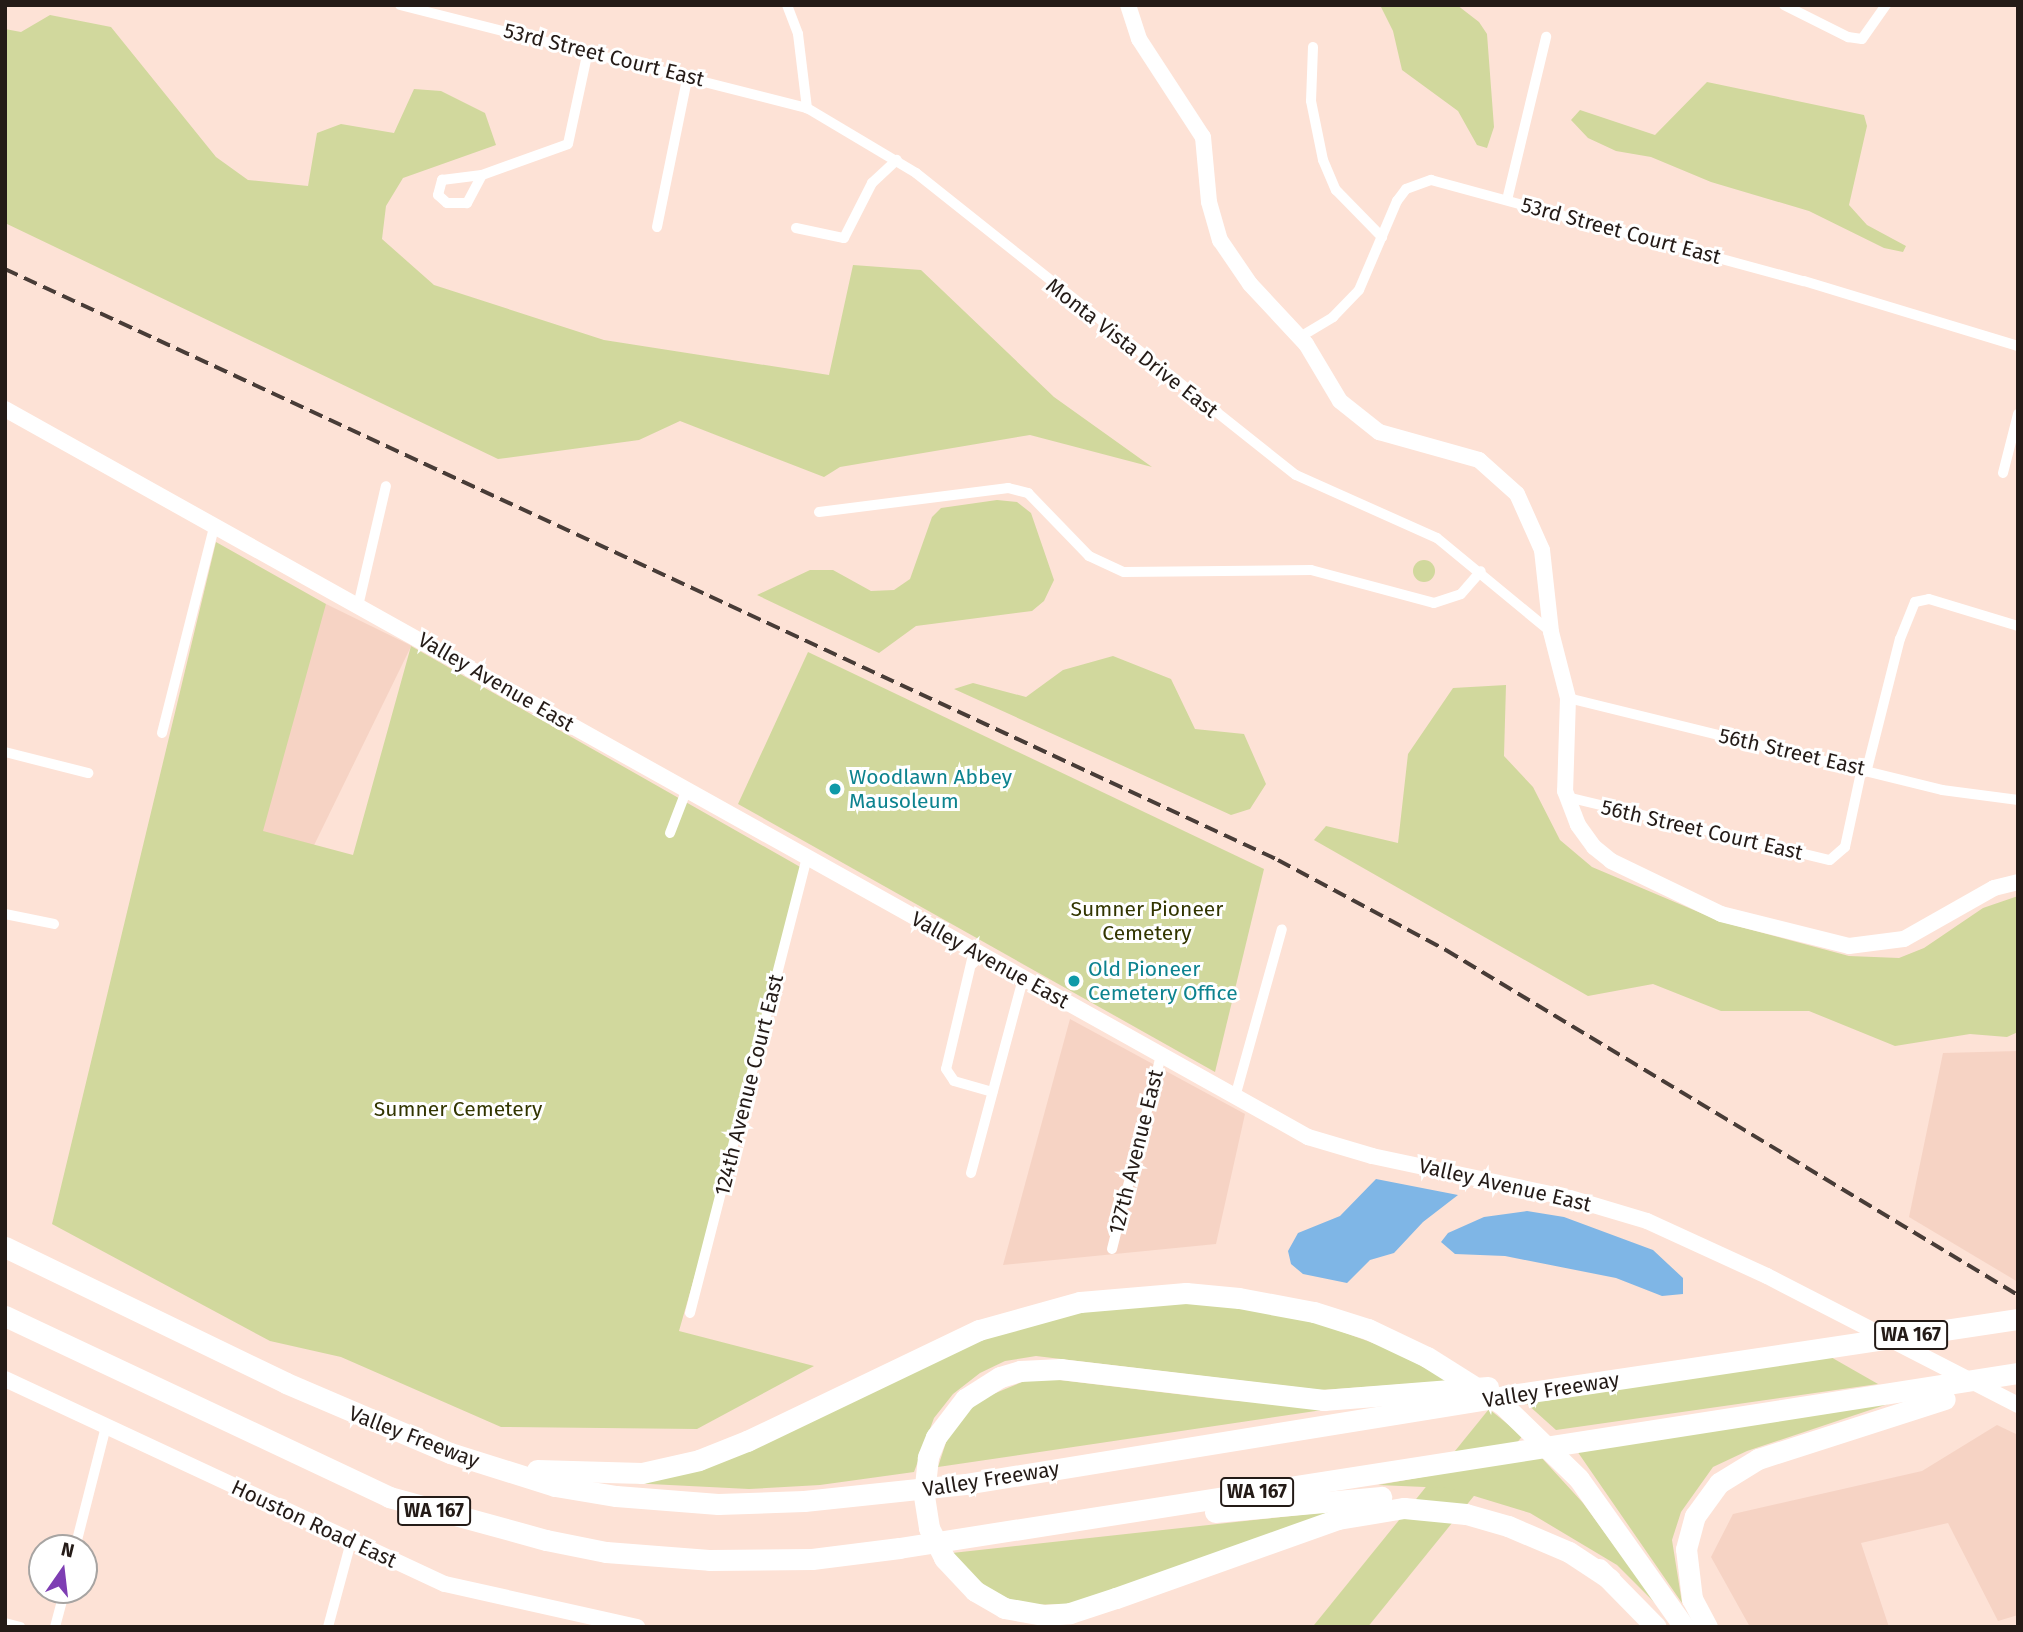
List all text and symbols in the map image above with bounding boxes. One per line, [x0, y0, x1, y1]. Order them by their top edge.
street label: 53rd Street Court East [501, 18, 707, 92]
street label: 53rd Street Court East [1518, 192, 1724, 270]
street label: Monta Vista Drive East [1041, 273, 1223, 423]
street label: Valley Avenue East [413, 627, 579, 737]
street label: 56th Street East [1716, 723, 1868, 781]
place label: Woodlawn Abbey Mausoleum [849, 764, 1012, 814]
marker: Woodlawn Abbey Mausoleum [827, 781, 843, 797]
street label: 56th Street Court East [1599, 795, 1805, 865]
park label: Sumner Pioneer Cemetery [1071, 896, 1223, 946]
street label: Valley Avenue East [907, 906, 1073, 1014]
place label: Old Pioneer Cemetery Office [1088, 956, 1238, 1006]
street label: 124th Avenue Court East [709, 972, 789, 1198]
marker: Old Pioneer Cemetery Office [1066, 973, 1082, 989]
street label: 127th Avenue East [1103, 1067, 1169, 1237]
park label: Sumner Cemetery [374, 1096, 542, 1122]
street label: Valley Avenue East [1416, 1153, 1594, 1217]
road number: WA 167 [1872, 1320, 1950, 1350]
street label: Valley Freeway [1481, 1367, 1621, 1413]
street label: Valley Freeway [345, 1401, 483, 1473]
street label: Valley Freeway [921, 1456, 1061, 1502]
street label: Houston Road East [227, 1475, 401, 1573]
road number: WA 167 [1218, 1476, 1296, 1508]
road number: WA 167 [396, 1496, 472, 1526]
north arrow [28, 1534, 98, 1604]
text: N [59, 1537, 77, 1563]

